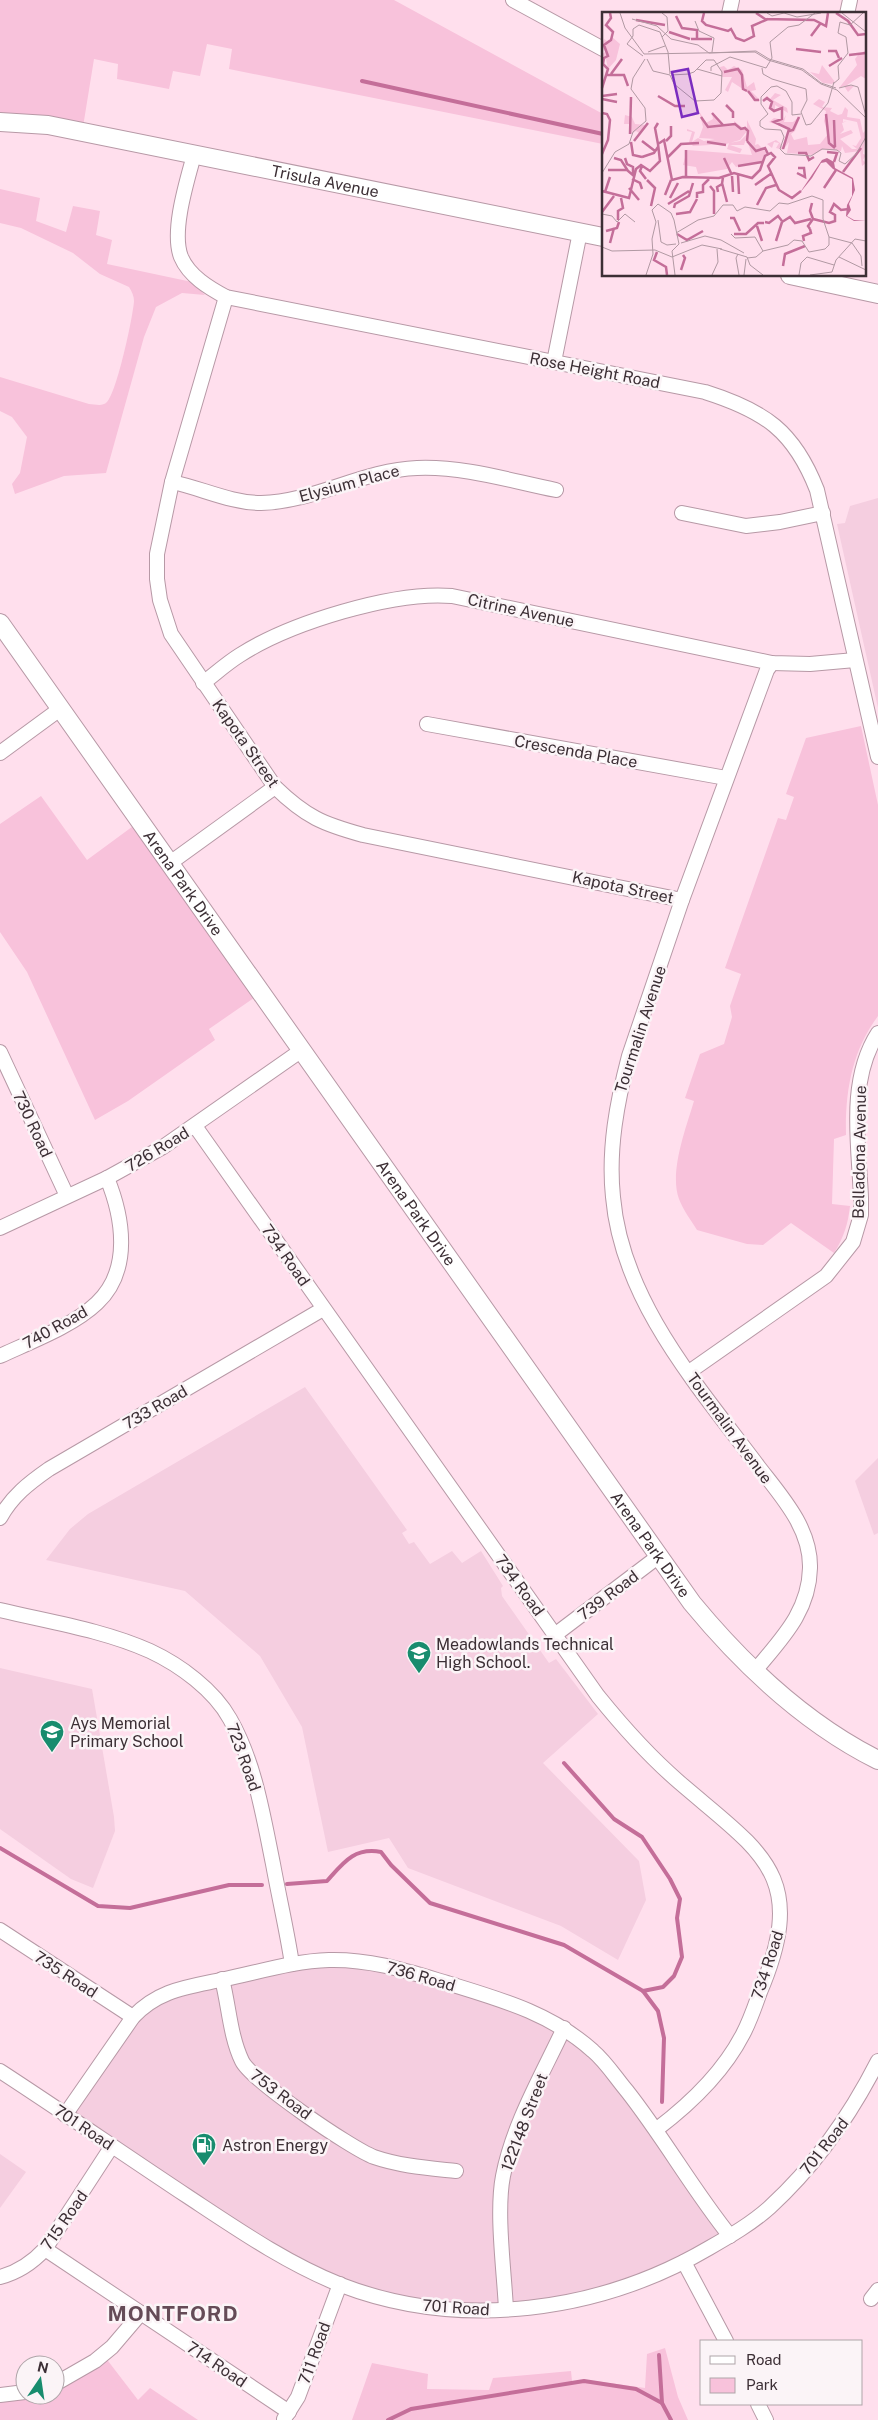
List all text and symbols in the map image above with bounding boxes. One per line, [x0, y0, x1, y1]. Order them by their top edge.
inset map [602, 12, 866, 276]
street label: Trisula Avenue [270, 161, 381, 202]
street label: Rose Height Road [528, 349, 662, 392]
street label: Elysium Place [297, 461, 401, 506]
street label: Citrine Avenue [466, 590, 576, 631]
street label: Kapota Street [208, 695, 283, 791]
street label: Crescenda Place [513, 731, 639, 772]
street label: Arena Park Drive [139, 827, 227, 940]
street label: Kapota Street [570, 867, 675, 908]
street label: Tourmalin Avenue [611, 963, 670, 1095]
street label: Belladona Avenue [849, 1085, 870, 1219]
street label: 730 Road [9, 1088, 56, 1160]
street label: 726 Road [122, 1123, 193, 1176]
street label: Arena Park Drive [372, 1157, 460, 1270]
street label: 734 Road [257, 1221, 314, 1290]
street label: 740 Road [20, 1302, 91, 1353]
street label: Tourmalin Avenue [683, 1369, 776, 1488]
street label: 733 Road [120, 1381, 191, 1433]
street label: Arena Park Drive [606, 1488, 694, 1601]
street label: 734 Road [491, 1551, 548, 1620]
street label: 739 Road [574, 1566, 642, 1624]
place label: Meadowlands Technical High School. [436, 1635, 614, 1672]
school or university icon: Meadowlands Technical High School. [406, 1640, 432, 1674]
place label: Ays Memorial Primary School [70, 1714, 184, 1751]
school or university icon: Ays Memorial Primary School [39, 1719, 65, 1753]
street label: 723 Road [222, 1721, 265, 1794]
street label: 734 Road [747, 1928, 788, 2002]
street label: 735 Road [31, 1947, 101, 2002]
street label: 736 Road [384, 1958, 458, 1995]
street label: 753 Road [246, 2065, 315, 2124]
street label: 122148 Street [497, 2071, 552, 2174]
street label: 701 Road [50, 2101, 117, 2154]
street label: 701 Road [796, 2114, 853, 2179]
fuel station icon: Astron Energy [191, 2132, 217, 2166]
place label: Astron Energy [222, 2136, 329, 2155]
street label: 715 Road [37, 2187, 92, 2254]
street label: 701 Road [422, 2296, 490, 2319]
district label: MONTFORD [107, 2301, 239, 2326]
street label: 711 Road [294, 2320, 334, 2387]
street label: 714 Road [183, 2337, 250, 2391]
legend [700, 2340, 863, 2405]
text: Road [746, 2351, 782, 2368]
north arrow [15, 2355, 65, 2405]
text: N [36, 2358, 50, 2376]
text: Park [746, 2376, 778, 2393]

